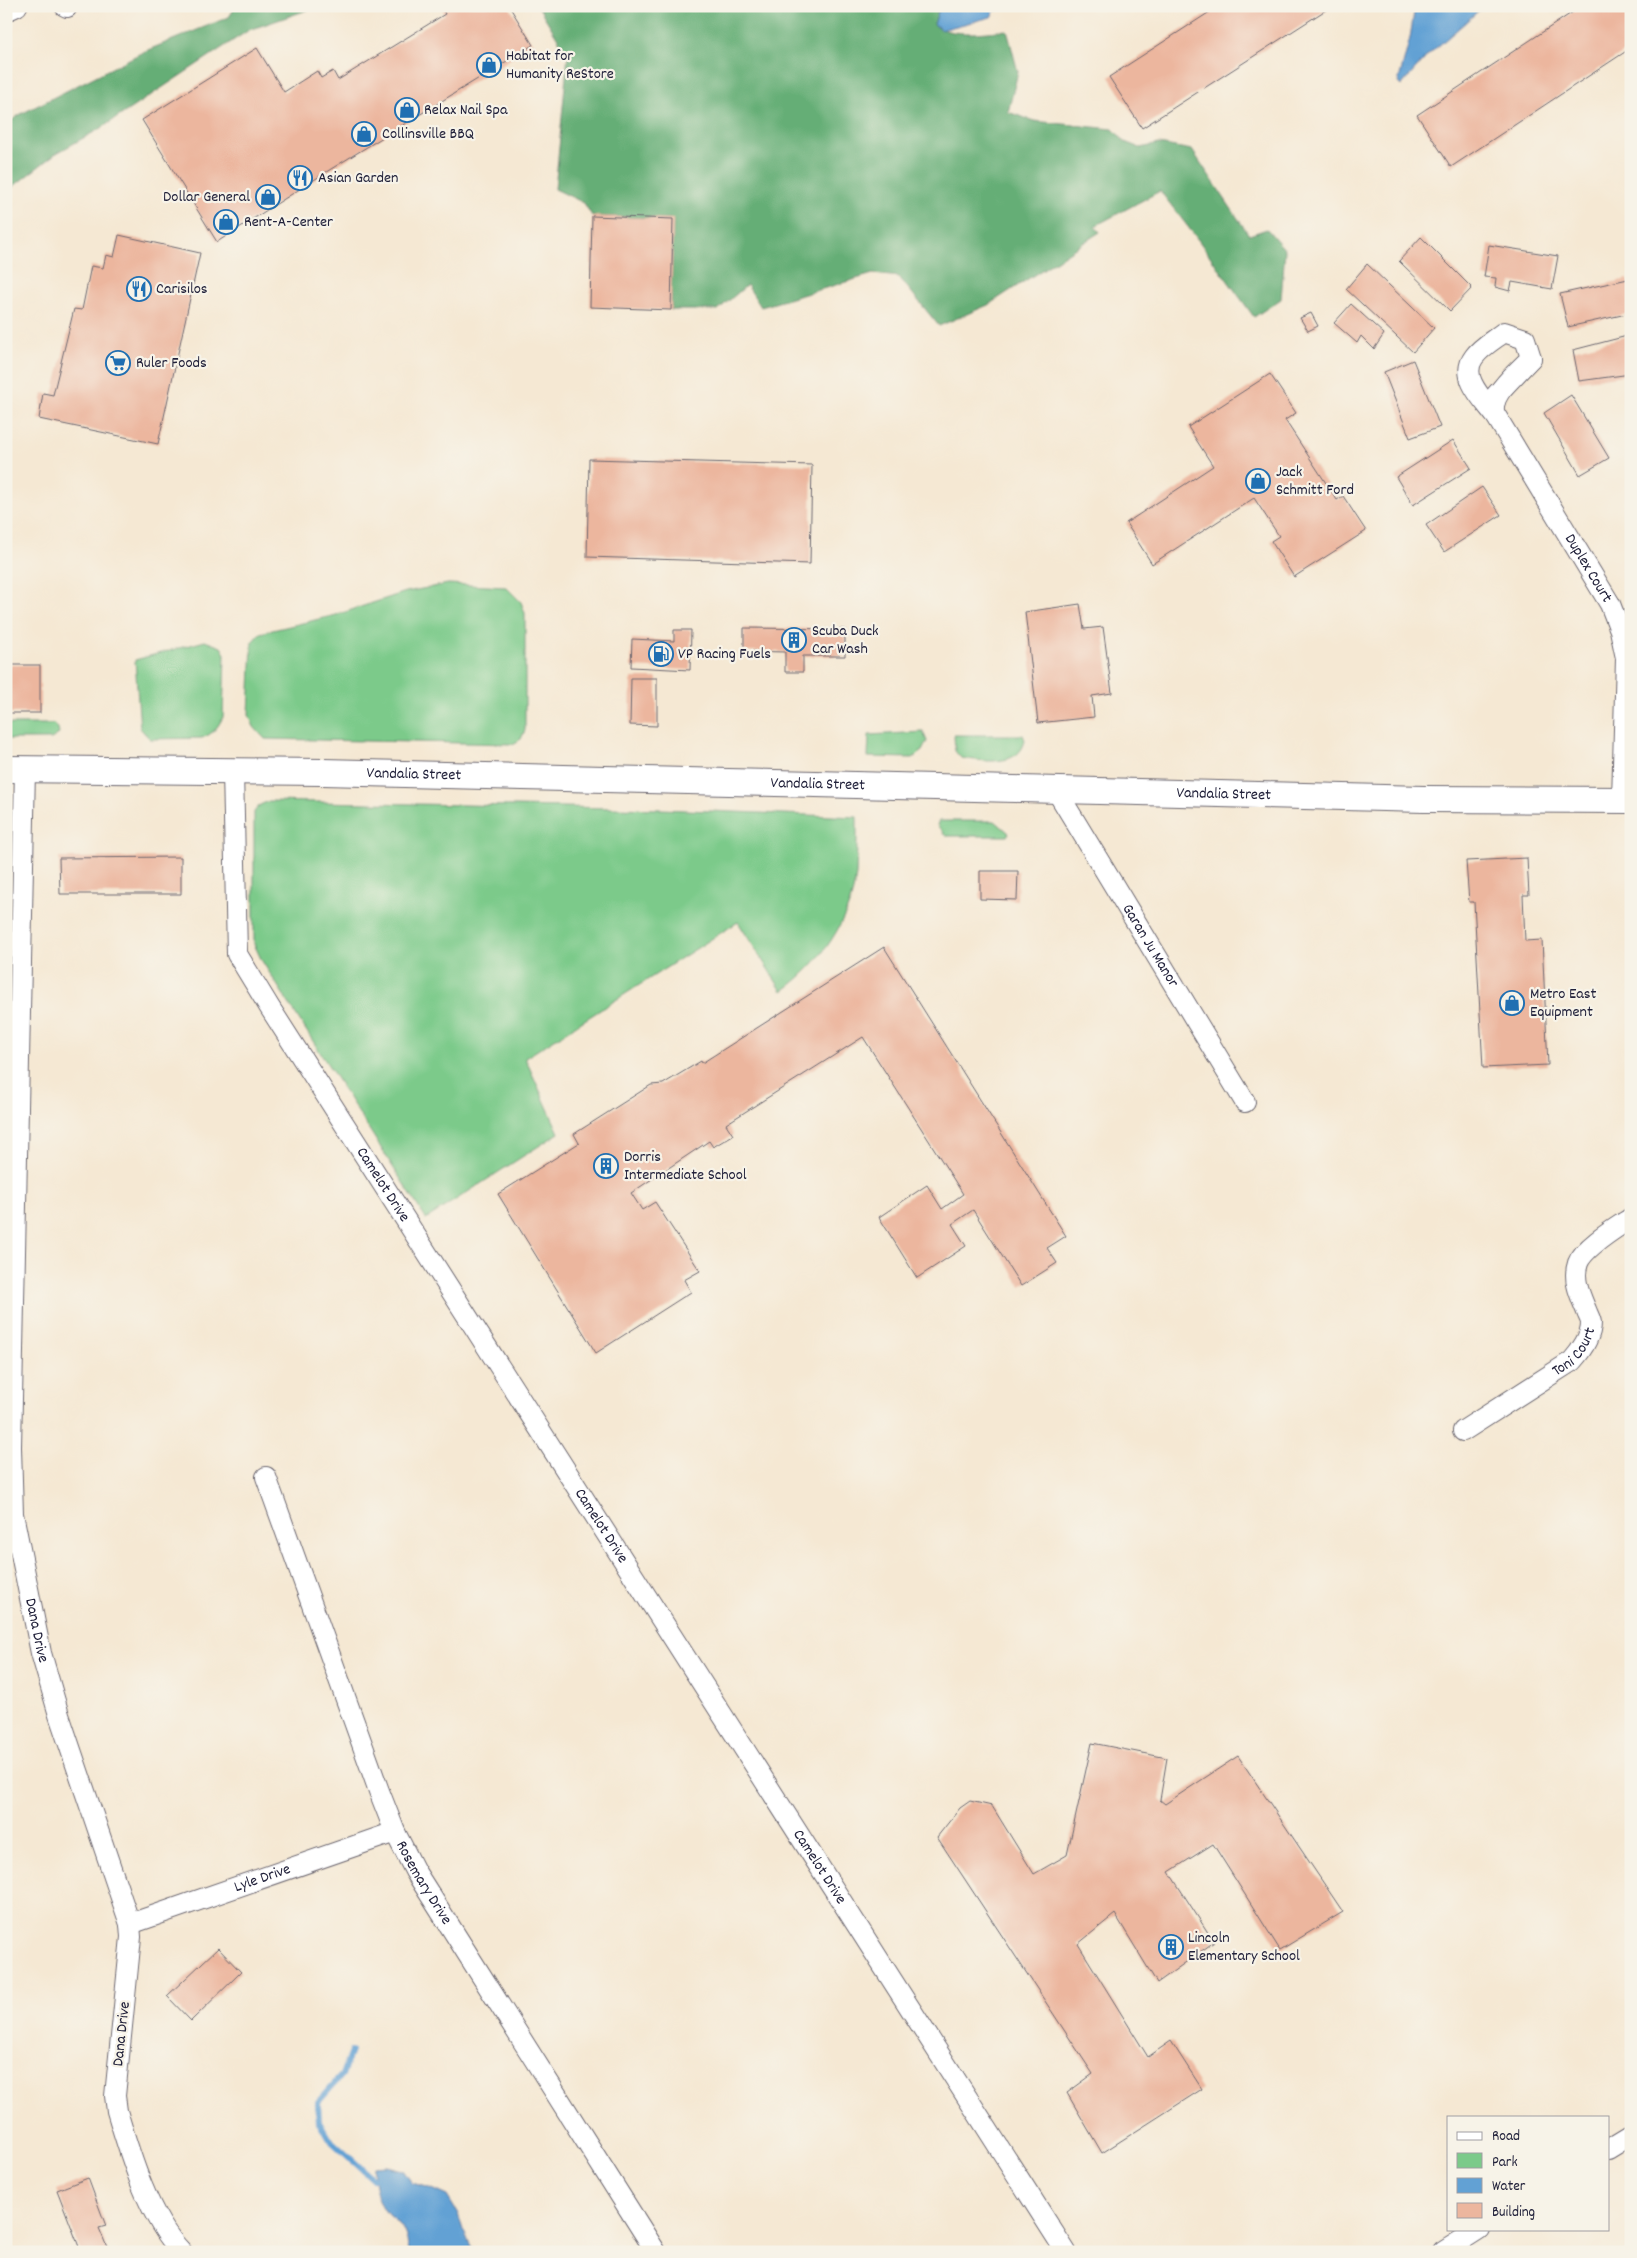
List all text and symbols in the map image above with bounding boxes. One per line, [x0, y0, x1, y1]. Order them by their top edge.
place label: Habitat for Humanity ReStore [506, 45, 614, 86]
shop icon: Habitat for Humanity ReStore [476, 52, 502, 78]
shop icon: Relax Nail Spa [394, 97, 420, 123]
place label: Relax Nail Spa [424, 99, 508, 122]
shop icon: Collinsville BBQ [351, 121, 377, 147]
place label: Collinsville BBQ [382, 123, 474, 146]
restaurant icon: Asian Garden [287, 165, 313, 191]
place label: Asian Garden [318, 167, 398, 190]
shop icon: Dollar General [255, 184, 281, 210]
place label: Dollar General [163, 186, 250, 209]
shop icon: Rent-A-Center [213, 209, 239, 235]
place label: Rent-A-Center [244, 211, 333, 234]
restaurant icon: Carisilos [126, 276, 152, 302]
place label: Carisilos [156, 278, 208, 301]
supermarket icon: Ruler Foods [105, 350, 131, 376]
place label: Ruler Foods [136, 352, 207, 375]
place label: Jack Schmitt Ford [1276, 461, 1354, 502]
shop icon: Jack Schmitt Ford [1245, 468, 1271, 494]
street label: Duplex Court [1559, 529, 1618, 607]
place label: Scuba Duck Car Wash [812, 620, 879, 661]
building icon: Scuba Duck Car Wash [781, 627, 807, 653]
fuel station icon: VP Racing Fuels [648, 641, 674, 667]
place label: VP Racing Fuels [678, 643, 771, 666]
street label: Vandalia Street [366, 762, 462, 787]
street label: Vandalia Street [770, 771, 865, 797]
street label: Vandalia Street [1176, 781, 1271, 807]
street label: Garan Ju Manor [1116, 900, 1184, 992]
place label: Metro East Equipment [1530, 983, 1597, 1024]
shop icon: Metro East Equipment [1499, 990, 1525, 1016]
street label: Camelot Drive [350, 1143, 416, 1227]
place label: Dorris Intermediate School [624, 1146, 747, 1187]
building icon: Dorris Intermediate School [593, 1153, 619, 1179]
street label: Toni Court [1548, 1325, 1602, 1382]
street label: Camelot Drive [569, 1484, 634, 1568]
street label: Dana Drive [19, 1596, 55, 1665]
street label: Camelot Drive [787, 1825, 852, 1909]
street label: Rosemary Drive [390, 1837, 458, 1929]
street label: Lyle Drive [231, 1858, 294, 1899]
place label: Lincoln Elementary School [1188, 1927, 1300, 1968]
building icon: Lincoln Elementary School [1158, 1934, 1184, 1960]
street label: Dana Drive [107, 2000, 137, 2068]
legend [1447, 2116, 1610, 2230]
text: Road [1492, 2126, 1520, 2148]
text: Park [1492, 2152, 1518, 2174]
text: Water [1492, 2176, 1526, 2198]
text: Building [1492, 2202, 1535, 2224]

